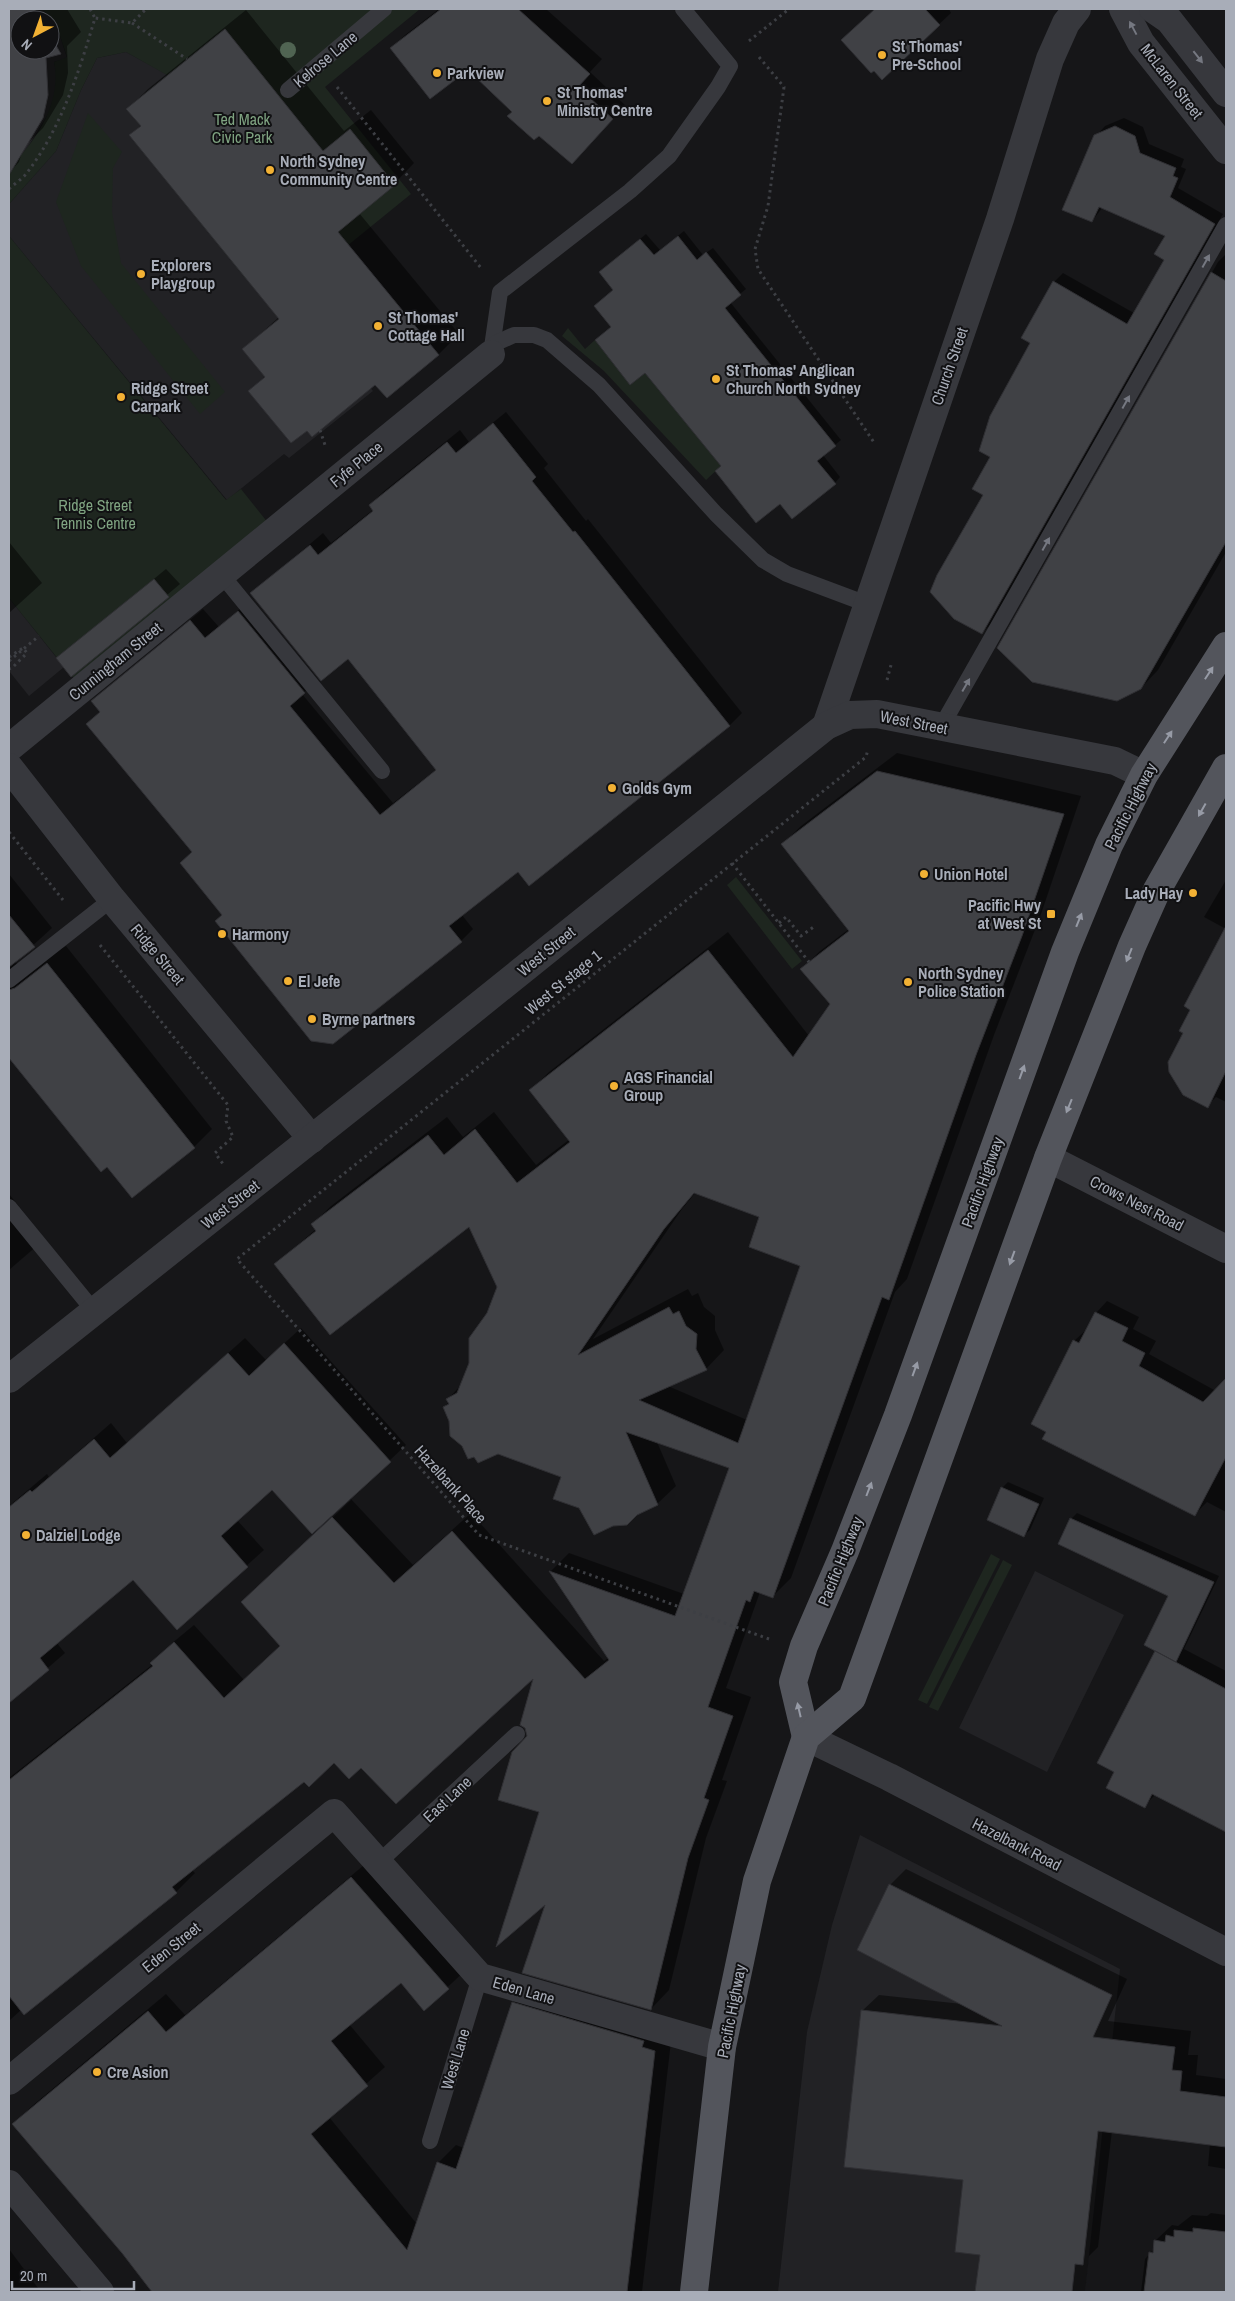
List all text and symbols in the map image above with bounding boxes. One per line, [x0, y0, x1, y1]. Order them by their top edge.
north arrow [10, 10, 60, 60]
one-way arrow [1129, 21, 1137, 36]
street label: Kelrose Lane [288, 26, 362, 92]
text: N [17, 35, 36, 54]
place label: St Thomas' Pre-School [892, 35, 962, 75]
street label: McLaren Street [1136, 39, 1208, 123]
marker: St Thomas' Pre-School [876, 49, 888, 61]
one-way arrow [1192, 50, 1203, 63]
place label: Parkview [447, 62, 505, 84]
marker: Parkview [431, 67, 443, 79]
place label: St Thomas' Ministry Centre [557, 81, 653, 121]
marker: St Thomas' Ministry Centre [541, 95, 553, 107]
park label: Ted Mack Civic Park [212, 108, 273, 148]
place label: North Sydney Community Centre [280, 150, 397, 190]
marker: North Sydney Community Centre [264, 164, 276, 176]
place label: Explorers Playgroup [151, 254, 215, 294]
one-way arrow [1202, 254, 1210, 268]
marker: Explorers Playgroup [135, 268, 147, 280]
place label: St Thomas' Cottage Hall [388, 306, 465, 346]
marker: St Thomas' Cottage Hall [372, 320, 384, 332]
street label: Church Street [925, 324, 973, 408]
place label: St Thomas' Anglican Church North Sydney [726, 359, 862, 399]
marker: St Thomas' Anglican Church North Sydney [710, 373, 722, 385]
place label: Ridge Street Carpark [131, 377, 209, 417]
marker: Ridge Street Carpark [115, 391, 127, 403]
one-way arrow [1122, 395, 1130, 410]
street label: Fyfe Place [325, 436, 387, 492]
park label: Ridge Street Tennis Centre [54, 494, 136, 534]
one-way arrow [1042, 537, 1051, 550]
street label: Cunningham Street [64, 616, 166, 705]
one-way arrow [1204, 666, 1214, 679]
one-way arrow [962, 679, 971, 692]
street label: West Street [878, 705, 950, 739]
one-way arrow [1163, 730, 1173, 744]
street label: Pacific Highway [1099, 758, 1162, 853]
place label: Golds Gym [622, 777, 692, 799]
marker: Golds Gym [606, 782, 618, 794]
one-way arrow [1198, 804, 1207, 817]
place label: Union Hotel [934, 863, 1008, 885]
marker: Union Hotel [918, 868, 930, 880]
place label: Lady Hay [1125, 882, 1184, 904]
marker: Lady Hay [1187, 887, 1199, 899]
place label: Pacific Hwy at West St [968, 894, 1042, 934]
marker: Pacific Hwy at West St [1045, 908, 1057, 920]
one-way arrow [1075, 912, 1083, 927]
street label: Ridge Street [126, 919, 190, 990]
street label: West Street [513, 921, 580, 981]
place label: Harmony [232, 923, 290, 945]
marker: Harmony [216, 928, 228, 940]
street label: West St stage 1 [520, 944, 606, 1020]
one-way arrow [1124, 948, 1132, 962]
place label: North Sydney Police Station [918, 962, 1005, 1002]
place label: El Jefe [298, 970, 340, 992]
marker: El Jefe [282, 975, 294, 987]
marker: North Sydney Police Station [902, 976, 914, 988]
place label: Byrne partners [322, 1008, 415, 1030]
marker: Byrne partners [306, 1013, 318, 1025]
one-way arrow [1018, 1064, 1026, 1079]
place label: AGS Financial Group [624, 1066, 713, 1106]
marker: AGS Financial Group [608, 1080, 620, 1092]
one-way arrow [1065, 1099, 1073, 1114]
street label: Pacific Highway [955, 1133, 1009, 1230]
street label: Crows Nest Road [1086, 1170, 1188, 1236]
street label: West Street [196, 1174, 264, 1234]
one-way arrow [1008, 1251, 1016, 1266]
one-way arrow [911, 1361, 919, 1376]
street label: Hazelbank Place [410, 1440, 492, 1528]
one-way arrow [865, 1481, 873, 1496]
street label: Pacific Highway [812, 1513, 868, 1609]
place label: Dalziel Lodge [36, 1524, 121, 1546]
marker: Dalziel Lodge [20, 1529, 32, 1541]
one-way arrow [795, 1702, 803, 1717]
street label: East Lane [418, 1771, 476, 1827]
street label: Hazelbank Road [969, 1812, 1065, 1876]
street label: Eden Street [137, 1916, 205, 1977]
street label: Pacific Highway [711, 1962, 751, 2060]
street label: Eden Lane [490, 1971, 558, 2009]
street label: West Lane [435, 2026, 475, 2092]
place label: Cre Asion [107, 2061, 169, 2083]
marker: Cre Asion [91, 2066, 103, 2078]
scale bar [12, 2258, 135, 2290]
text: 20 m [20, 2265, 47, 2286]

